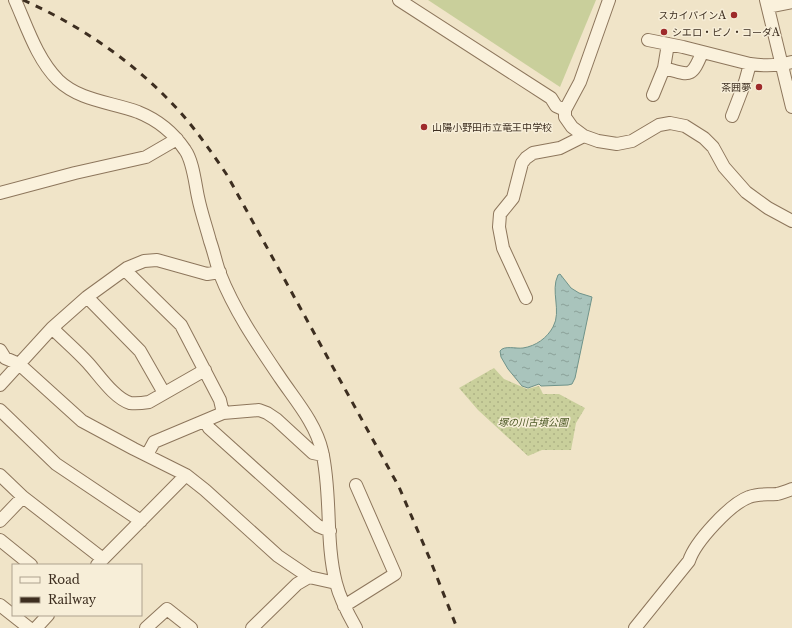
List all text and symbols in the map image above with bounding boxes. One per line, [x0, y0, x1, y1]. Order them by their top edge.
place label: スカイパインA [658, 9, 726, 22]
marker: スカイパインA [729, 10, 739, 20]
place label: シエロ・ピノ・コーダA [672, 26, 780, 39]
marker: シエロ・ピノ・コーダA [659, 27, 669, 37]
place label: 茶囲夢 [721, 81, 751, 94]
marker: 茶囲夢 [754, 82, 764, 92]
place label: 山陽小野田市立竜王中学校 [432, 121, 552, 134]
marker: 山陽小野田市立竜王中学校 [419, 122, 429, 132]
park label: 塚の川古墳公園 [498, 416, 570, 429]
legend [12, 564, 142, 616]
text: Road [48, 572, 80, 587]
text: Railway [48, 592, 97, 607]

